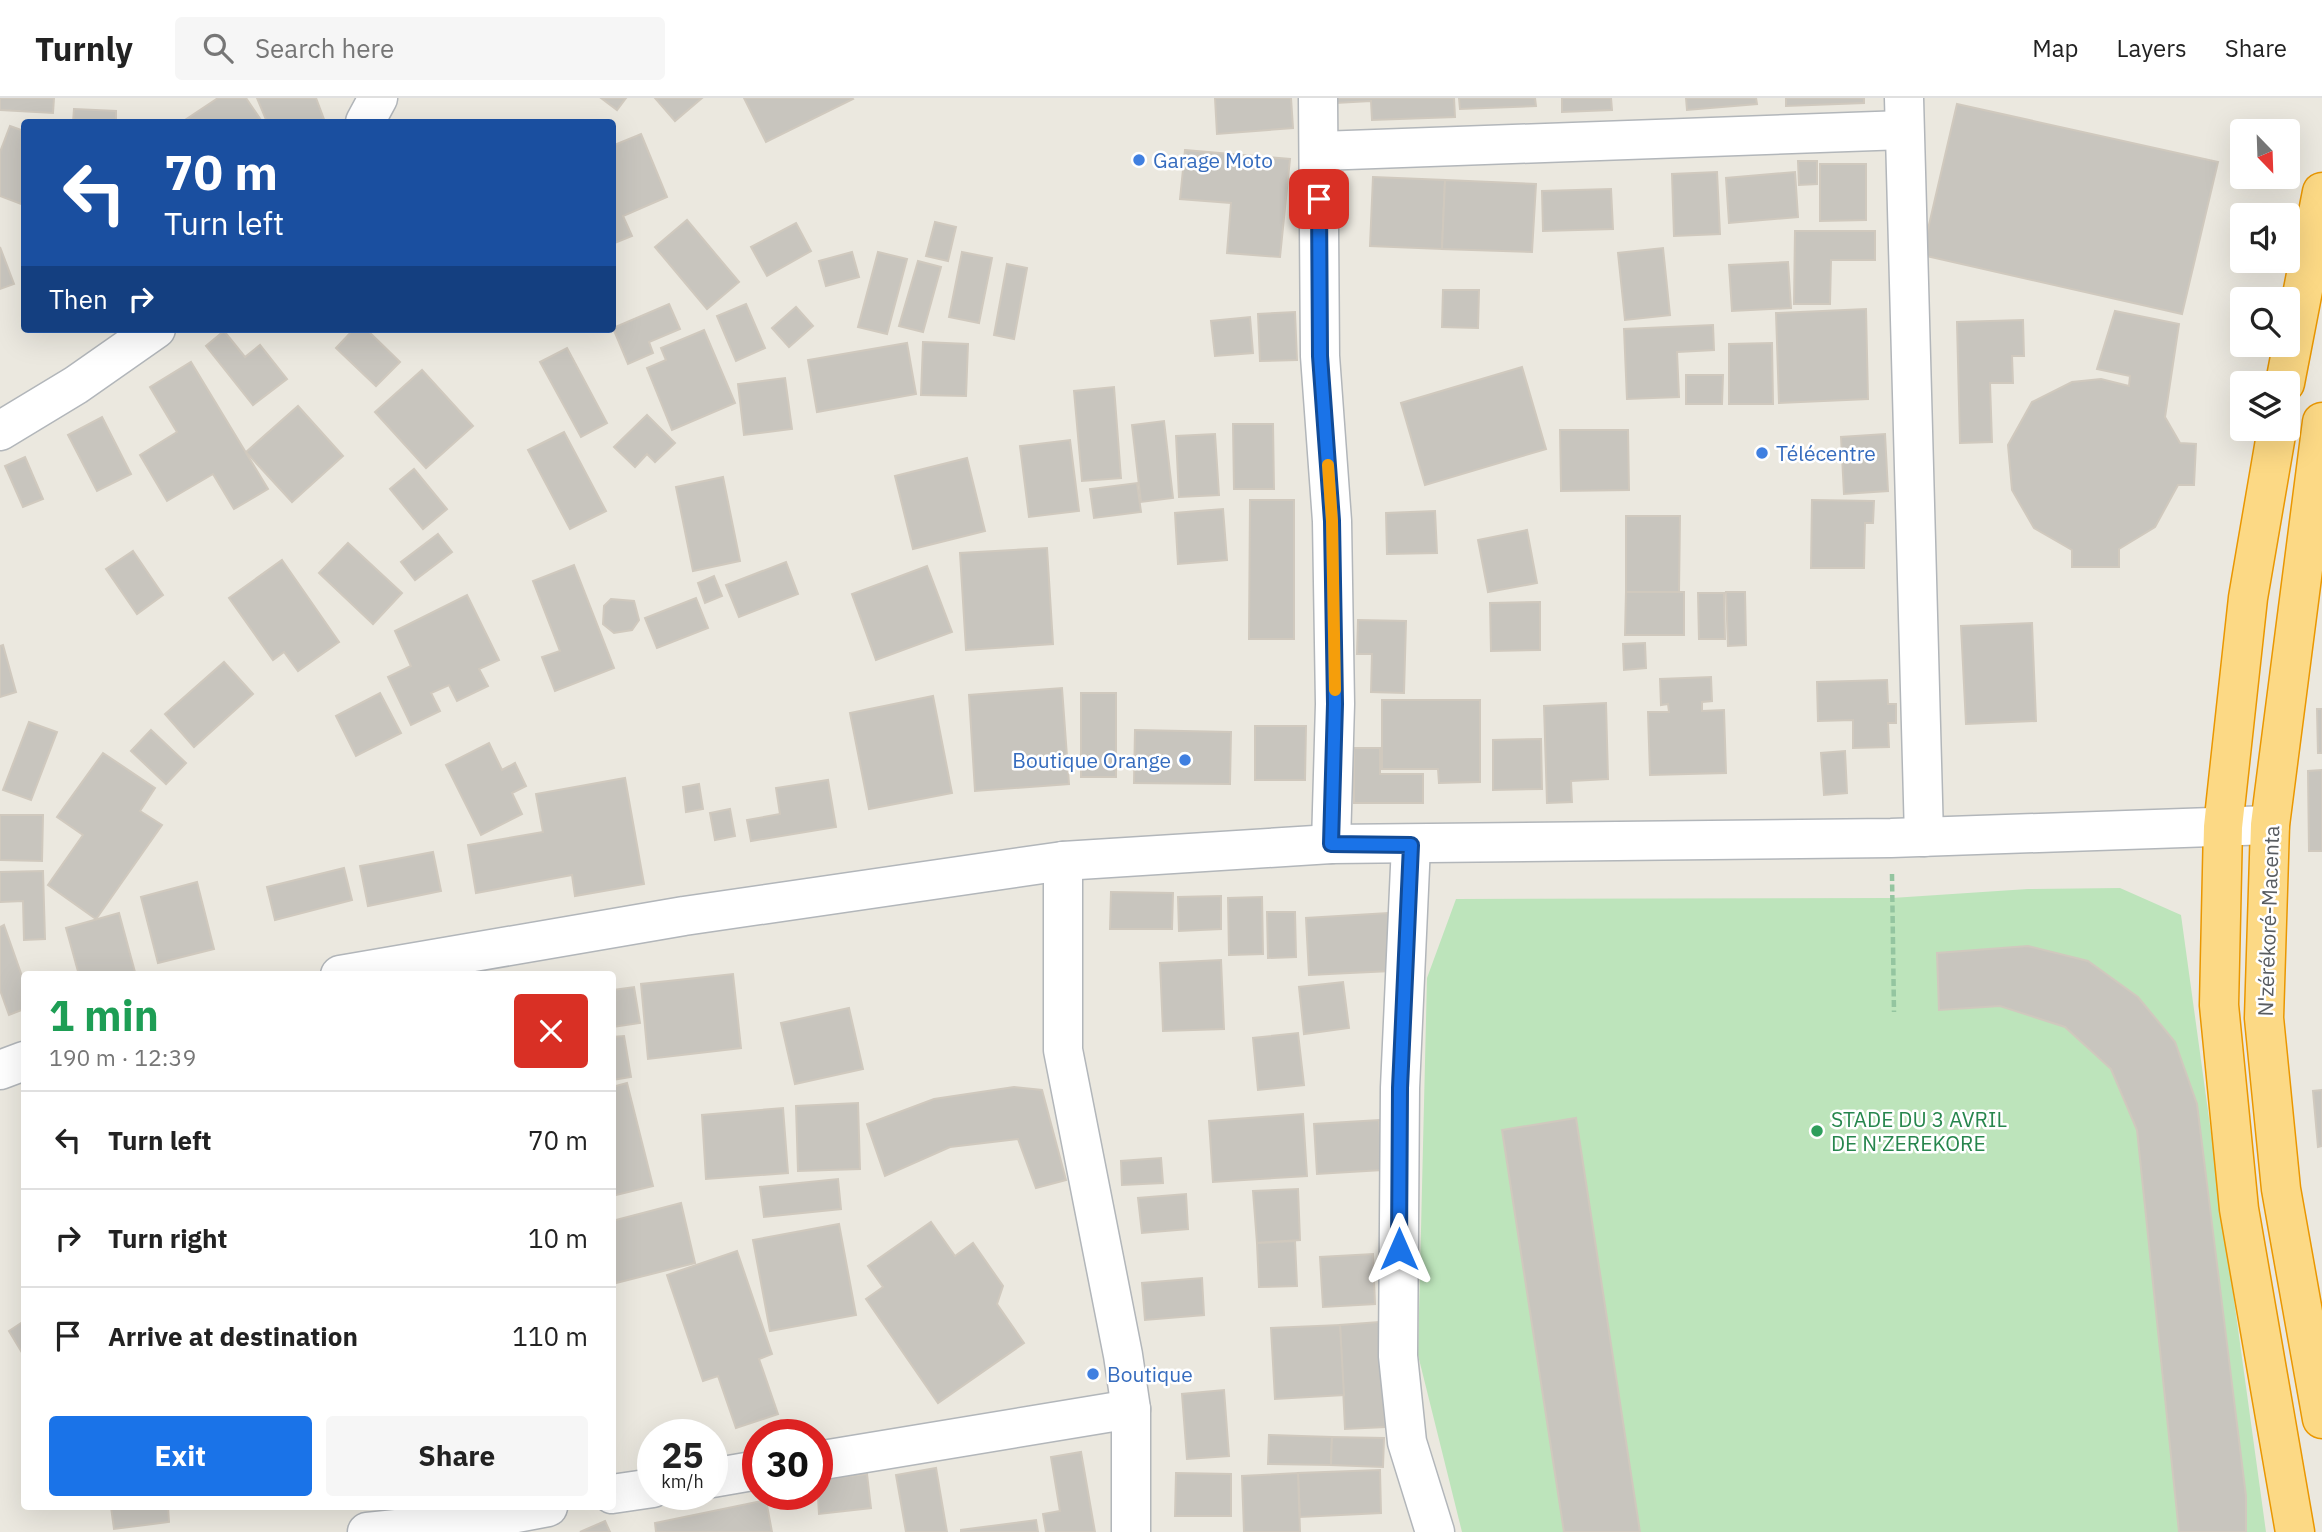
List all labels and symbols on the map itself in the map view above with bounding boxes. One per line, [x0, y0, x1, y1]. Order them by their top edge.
north arrow [2230, 119, 2300, 189]
place label: Garage Moto [1153, 146, 1273, 174]
marker: Garage Moto [1131, 152, 1147, 168]
pin [1289, 169, 1349, 229]
place label: Télécentre [1776, 439, 1876, 467]
marker: Télécentre [1754, 445, 1770, 461]
place label: Boutique Orange [1012, 746, 1171, 774]
marker: Boutique Orange [1177, 752, 1193, 768]
street label: N'zérékoré-Macenta [2251, 825, 2285, 1017]
place label: STADE DU 3 AVRIL DE N'ZEREKORE [1831, 1105, 2007, 1157]
marker: STADE DU 3 AVRIL DE N'ZEREKORE [1809, 1123, 1825, 1139]
position arrow [1362, 1212, 1436, 1286]
place label: Boutique [1107, 1360, 1193, 1388]
marker: Boutique [1085, 1366, 1101, 1382]
speed limit sign: 30 [742, 1419, 833, 1510]

